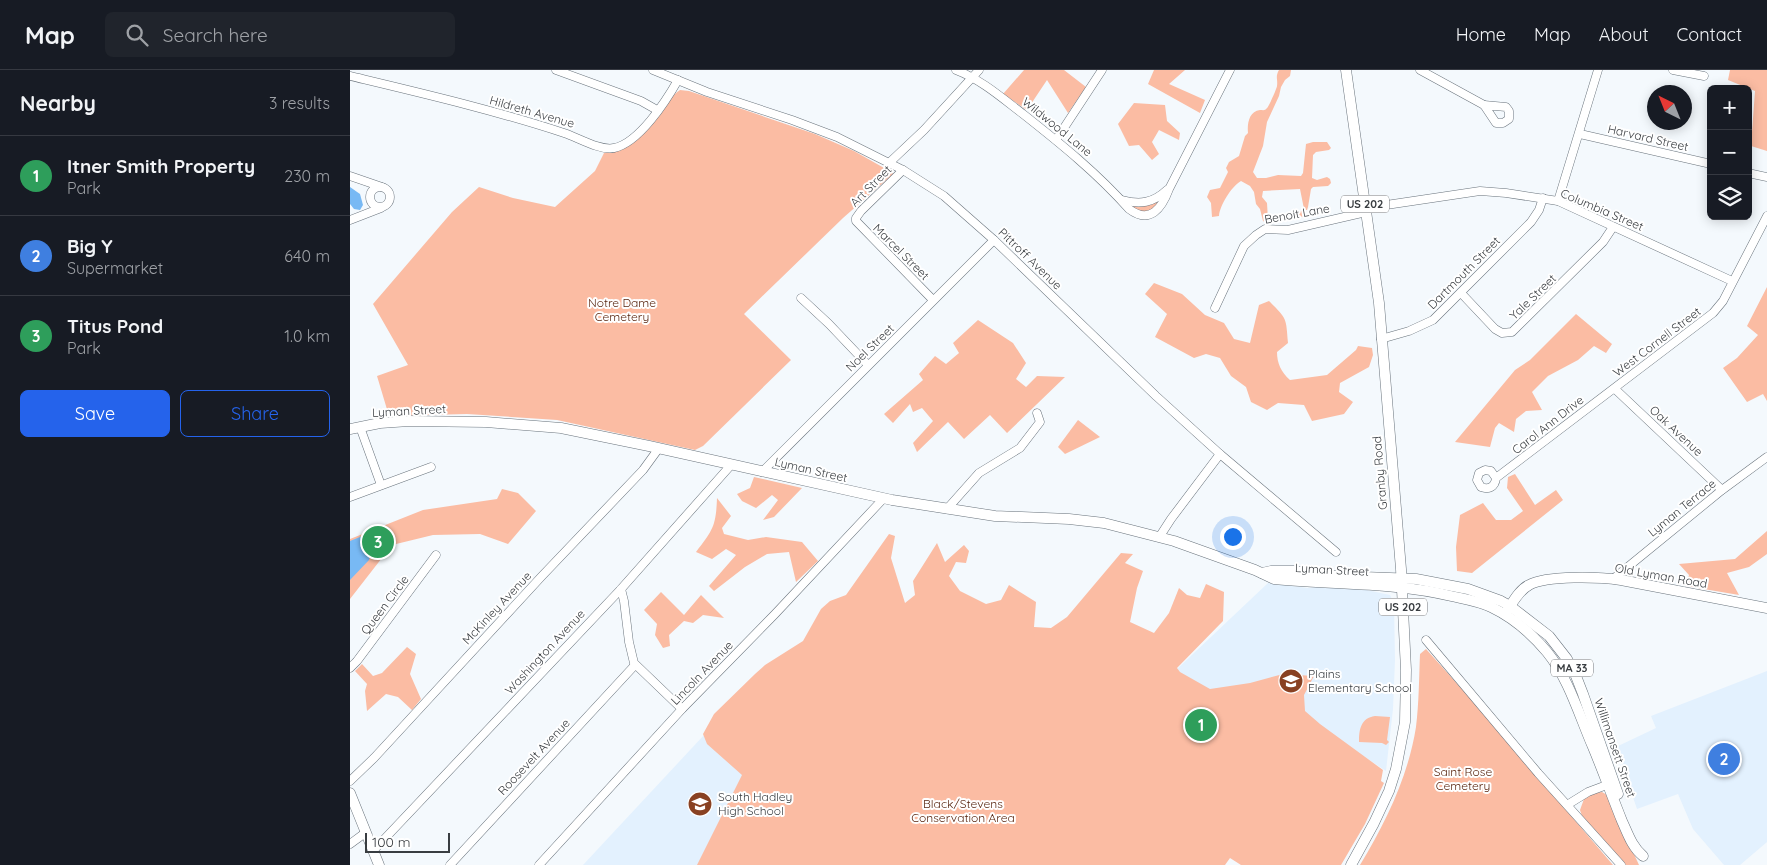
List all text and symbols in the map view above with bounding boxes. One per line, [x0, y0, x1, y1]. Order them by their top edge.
search box [105, 12, 455, 57]
text: Map [25, 20, 75, 50]
icon: search [123, 21, 151, 49]
text: Search here [163, 23, 268, 47]
text: Home [1456, 23, 1506, 46]
text: Map [1534, 23, 1571, 46]
text: About [1599, 23, 1649, 46]
text: Contact [1677, 23, 1742, 46]
north arrow [1647, 85, 1692, 130]
map controls [1707, 85, 1752, 220]
button: + [1707, 85, 1752, 130]
text: Nearby [20, 90, 96, 116]
street label: Hildreth Avenue [488, 92, 576, 131]
text: 3 results [269, 93, 330, 113]
street label: Wildwood Lane [1019, 94, 1095, 159]
street label: Harvard Street [1606, 121, 1690, 154]
button: − [1707, 130, 1752, 175]
text: Itner Smith Property [67, 154, 255, 178]
street label: Art Street [847, 162, 895, 210]
text: 1 [33, 166, 39, 186]
text: 230 m [284, 166, 330, 186]
button: layers [1707, 175, 1752, 220]
text: Park [67, 178, 101, 198]
street label: Columbia Street [1558, 185, 1646, 234]
road number: US 202 [1341, 196, 1389, 212]
street label: Benoit Lane [1263, 200, 1331, 227]
street label: Marcel Street [870, 220, 933, 283]
street label: Pittroff Avenue [995, 225, 1065, 293]
street label: Dartmouth Street [1424, 233, 1503, 312]
text: Big Y [67, 234, 113, 258]
text: 2 [31, 246, 41, 266]
text: 640 m [284, 246, 330, 266]
text: Supermarket [67, 258, 163, 278]
street label: Yale Street [1506, 271, 1559, 323]
park label: Notre Dame Cemetery [588, 295, 656, 324]
street label: West Cornell Street [1610, 304, 1704, 380]
text: Titus Pond [67, 314, 163, 338]
street label: Noel Street [842, 321, 897, 374]
text: 3 [32, 326, 40, 346]
text: 1.0 km [284, 326, 330, 346]
text: Park [67, 338, 101, 358]
button: Save [20, 390, 170, 437]
button: Share [180, 390, 330, 437]
street label: Carol Ann Drive [1509, 392, 1587, 457]
street label: Lyman Street [372, 401, 446, 420]
street label: Oak Avenue [1647, 402, 1706, 459]
street label: Granby Road [1369, 435, 1390, 511]
street label: Lyman Street [773, 454, 849, 485]
street label: Lyman Terrace [1645, 475, 1719, 540]
pin: 3 [362, 523, 394, 561]
your location [1220, 524, 1246, 550]
street label: Lyman Street [1295, 560, 1369, 579]
street label: Old Lyman Road [1614, 560, 1708, 591]
street label: McKinley Avenue [459, 568, 534, 647]
street label: Queen Circle [357, 572, 412, 637]
road number: US 202 [1379, 598, 1427, 616]
street label: Washington Avenue [501, 606, 588, 697]
street label: Lincoln Avenue [667, 637, 736, 708]
road number: MA 33 [1551, 660, 1593, 676]
place label: Plains Elementary School [1308, 666, 1412, 695]
school or university icon: Plains Elementary School [1278, 668, 1304, 694]
street label: Willimansett Street [1591, 696, 1639, 799]
pin: 1 [1185, 706, 1217, 744]
street label: Roosevelt Avenue [494, 715, 573, 798]
pin: 2 [1708, 740, 1740, 778]
park label: Saint Rose Cemetery [1434, 764, 1492, 793]
place label: South Hadley High School [718, 789, 792, 818]
school or university icon: South Hadley High School [687, 791, 713, 817]
park label: Black/Stevens Conservation Area [911, 796, 1015, 825]
scale bar [365, 830, 450, 853]
text: 100 m [372, 833, 410, 851]

